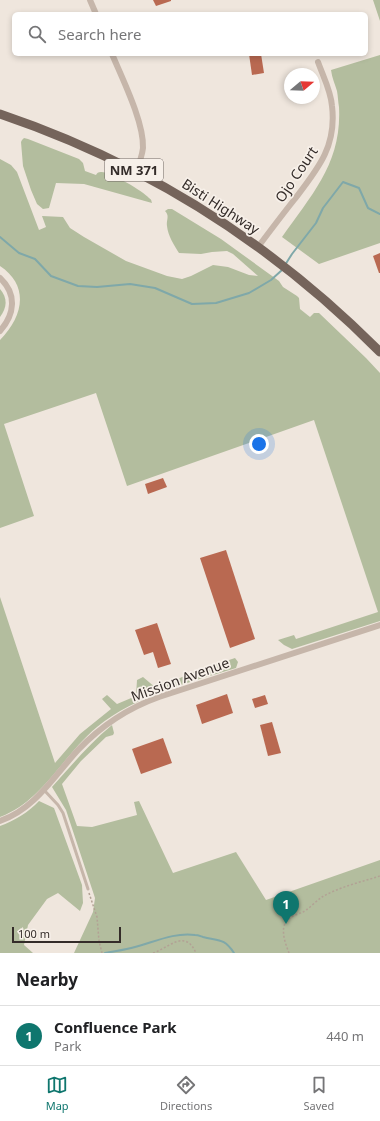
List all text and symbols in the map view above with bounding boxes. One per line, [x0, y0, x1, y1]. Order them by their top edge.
search box [12, 12, 368, 56]
icon: search [26, 23, 48, 45]
text: Search here [58, 24, 141, 44]
north arrow [284, 68, 320, 104]
street label: Ojo Court [270, 142, 322, 206]
road number: NM 371 [105, 159, 163, 181]
street label: Bisti Highway [179, 174, 264, 239]
your location [249, 434, 269, 454]
street label: Mission Avenue [128, 652, 232, 706]
pin: 1 [273, 891, 299, 924]
scale bar [12, 925, 121, 944]
text: 100 m [18, 926, 50, 941]
text: Nearby [16, 968, 78, 991]
text: Confluence Park [54, 1017, 177, 1037]
text: 1 [25, 1027, 33, 1045]
text: 440 m [326, 1027, 364, 1045]
text: Park [54, 1037, 81, 1055]
tab: Map [46, 1074, 69, 1113]
tab: Directions [160, 1074, 212, 1113]
tab: Saved [304, 1074, 334, 1113]

